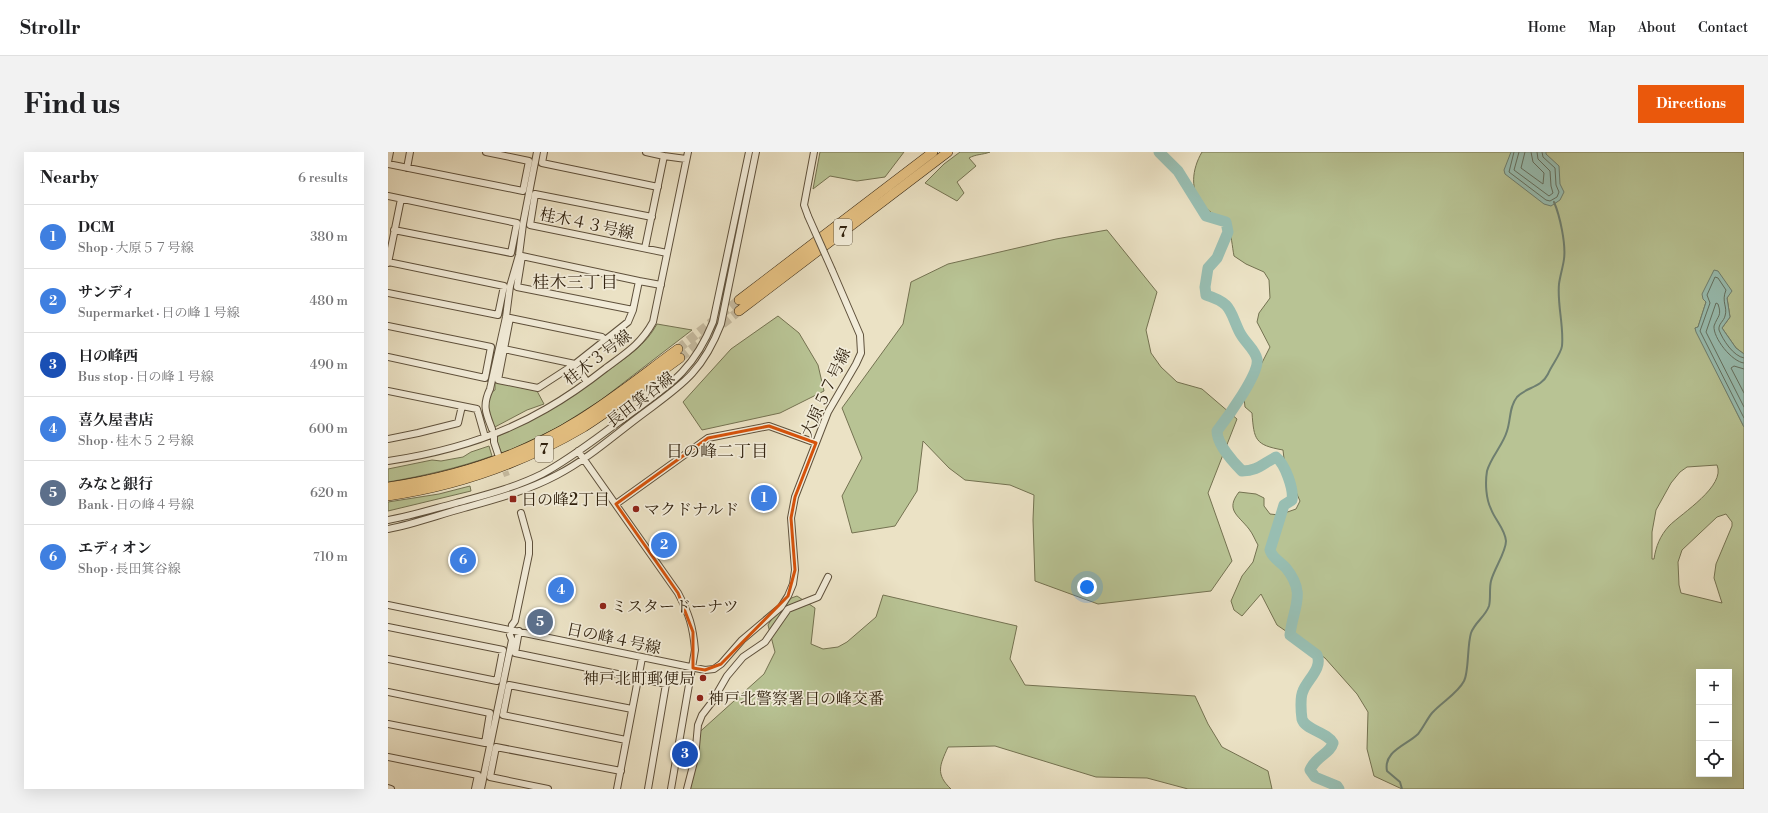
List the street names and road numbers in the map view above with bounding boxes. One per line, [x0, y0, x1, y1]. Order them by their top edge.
street label: 桂木４３号線 [538, 204, 636, 244]
road number: 7 [834, 219, 852, 245]
street label: 桂木３号線 [560, 326, 636, 390]
street label: 大原５７号線 [797, 345, 855, 440]
street label: 長田箕谷線 [603, 368, 679, 432]
road number: 7 [535, 436, 553, 462]
street label: 日の峰４号線 [565, 619, 663, 659]

